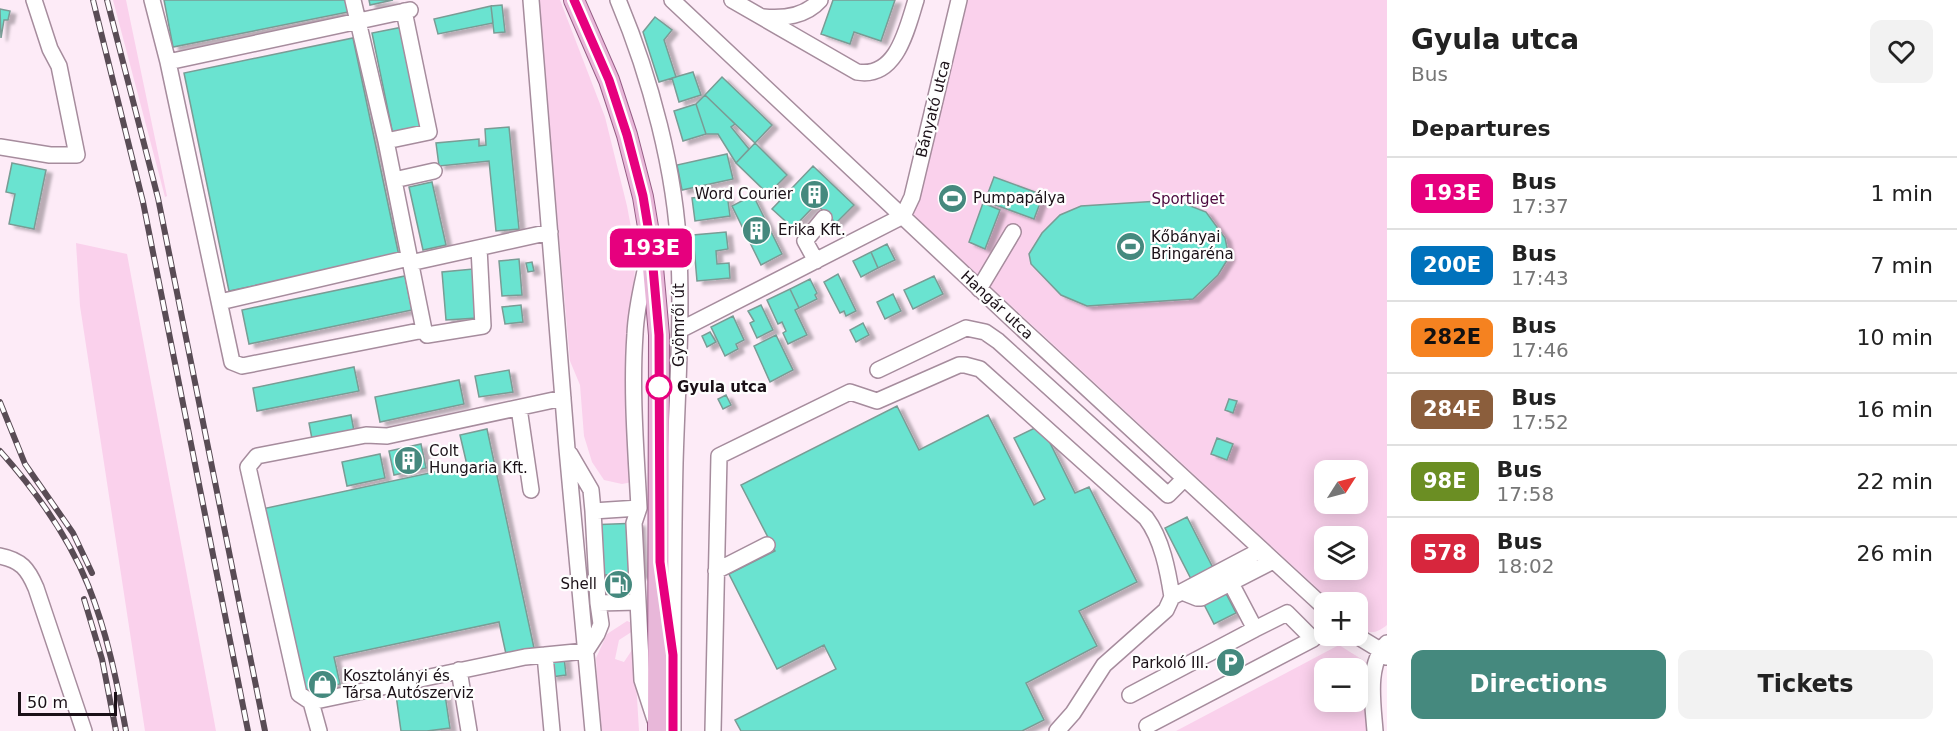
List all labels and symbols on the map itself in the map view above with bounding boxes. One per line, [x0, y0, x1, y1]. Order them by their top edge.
street label: Bányató utca [912, 58, 954, 160]
building icon: Word Courier [798, 178, 830, 210]
sports icon: Pumpapálya [936, 182, 968, 214]
place label: Word Courier [695, 185, 794, 203]
place label: Pumpapálya [973, 189, 1066, 207]
park label: Sportliget [1151, 190, 1225, 208]
building icon: Erika Kft. [741, 214, 773, 246]
place label: Erika Kft. [778, 221, 846, 239]
line badge: 193E [609, 228, 693, 268]
place label: Kőbányai Bringaréna [1151, 228, 1234, 263]
sports icon: Kőbányai Bringaréna [1114, 230, 1146, 262]
street label: Hangár utca [957, 267, 1037, 343]
street label: Gyömrői út [670, 283, 688, 367]
marker: Gyula utca [646, 374, 672, 400]
place label: Gyula utca [677, 378, 767, 396]
place label: Colt Hungaria Kft. [429, 442, 528, 477]
building icon: Colt Hungaria Kft. [392, 444, 424, 476]
north arrow [1314, 460, 1368, 514]
fuel station icon: Shell [602, 568, 634, 600]
place label: Shell [560, 575, 597, 593]
parking icon: Parkoló III. [1214, 647, 1246, 679]
place label: Parkoló III. [1132, 654, 1209, 672]
place label: Kosztolányi és Társa Autószerviz [342, 667, 474, 702]
shop icon: Kosztolányi és Társa Autószerviz [306, 669, 338, 701]
scale bar [18, 689, 117, 716]

